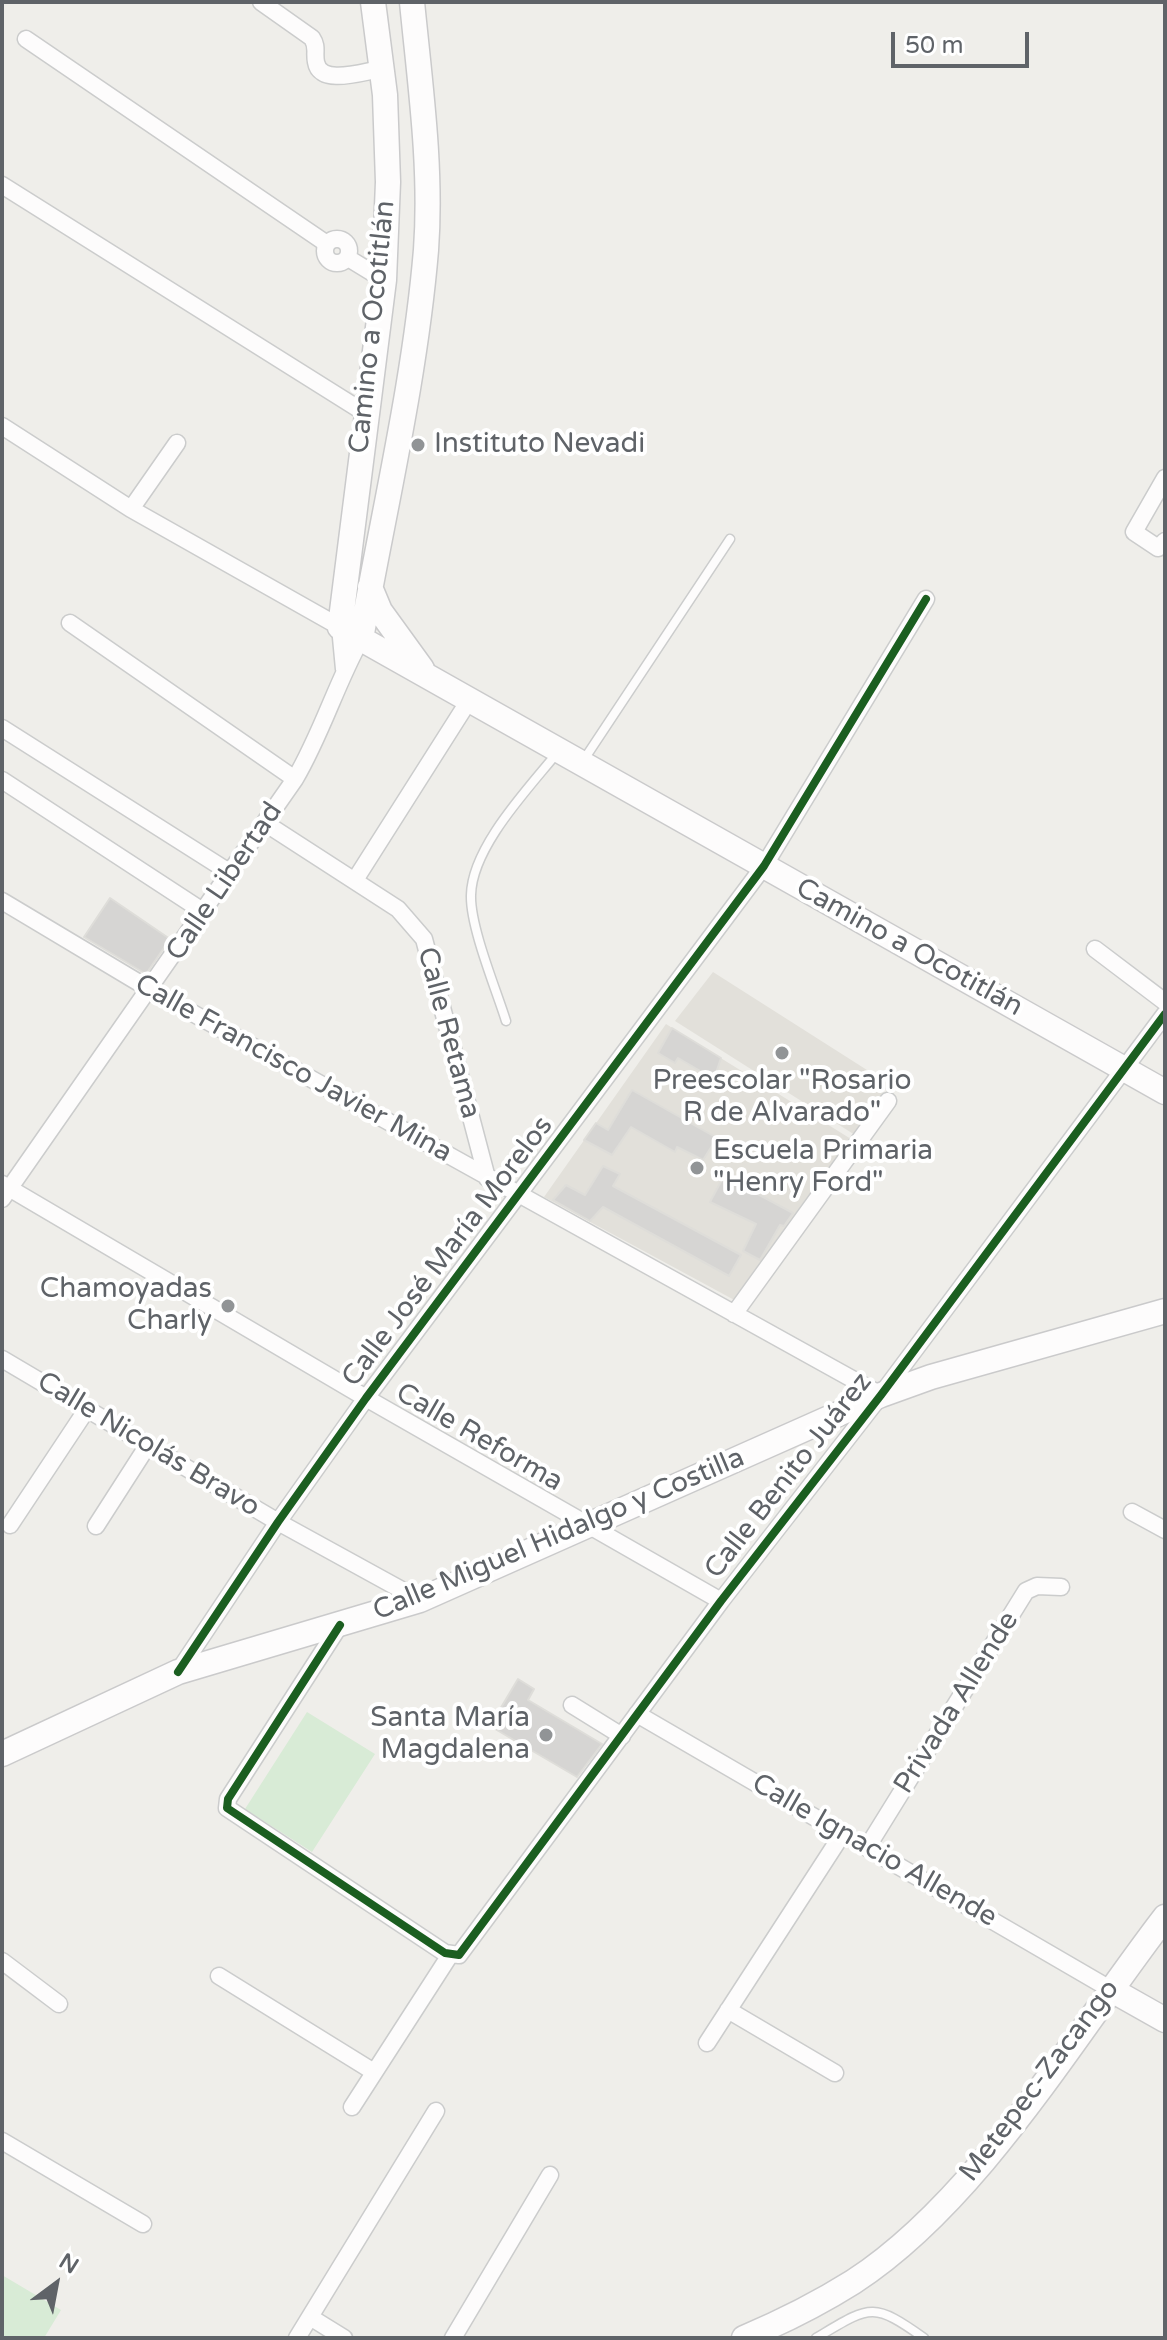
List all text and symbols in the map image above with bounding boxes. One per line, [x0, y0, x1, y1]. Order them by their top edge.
scale bar [895, 16, 1033, 66]
text: 50 m [905, 31, 963, 60]
street label: Camino a Ocotitlán [343, 199, 403, 455]
place label: Instituto Nevadi [434, 428, 645, 462]
marker: Instituto Nevadi [409, 436, 427, 454]
street label: Calle Libertad [160, 796, 290, 968]
street label: Camino a Ocotitlán [790, 872, 1028, 1024]
street label: Calle Retama [409, 944, 487, 1122]
street label: Calle Francisco Javier Mina [129, 968, 457, 1170]
marker: Preescolar "Rosario R de Alvarado" [773, 1044, 791, 1062]
place label: Preescolar "Rosario R de Alvarado" [653, 1065, 911, 1131]
street label: Calle José María Morelos [335, 1110, 561, 1394]
place label: Escuela Primaria "Henry Ford" [713, 1135, 933, 1201]
marker: Escuela Primaria "Henry Ford" [688, 1159, 706, 1177]
place label: Chamoyadas Charly [40, 1273, 212, 1339]
marker: Chamoyadas Charly [219, 1297, 237, 1315]
street label: Calle Nicolás Bravo [31, 1365, 265, 1525]
street label: Calle Benito Juárez [698, 1366, 880, 1586]
street label: Calle Reforma [390, 1377, 568, 1499]
street label: Calle Miguel Hidalgo y Costilla [368, 1441, 750, 1629]
street label: Privada Allende [888, 1606, 1026, 1800]
place label: Santa María Magdalena [370, 1702, 530, 1768]
marker: Santa María Magdalena [537, 1726, 555, 1744]
street label: Calle Ignacio Allende [745, 1767, 1003, 1935]
street label: Metepec-Zacango [953, 1973, 1127, 2189]
north arrow [16, 2244, 96, 2324]
text: N [54, 2248, 83, 2279]

